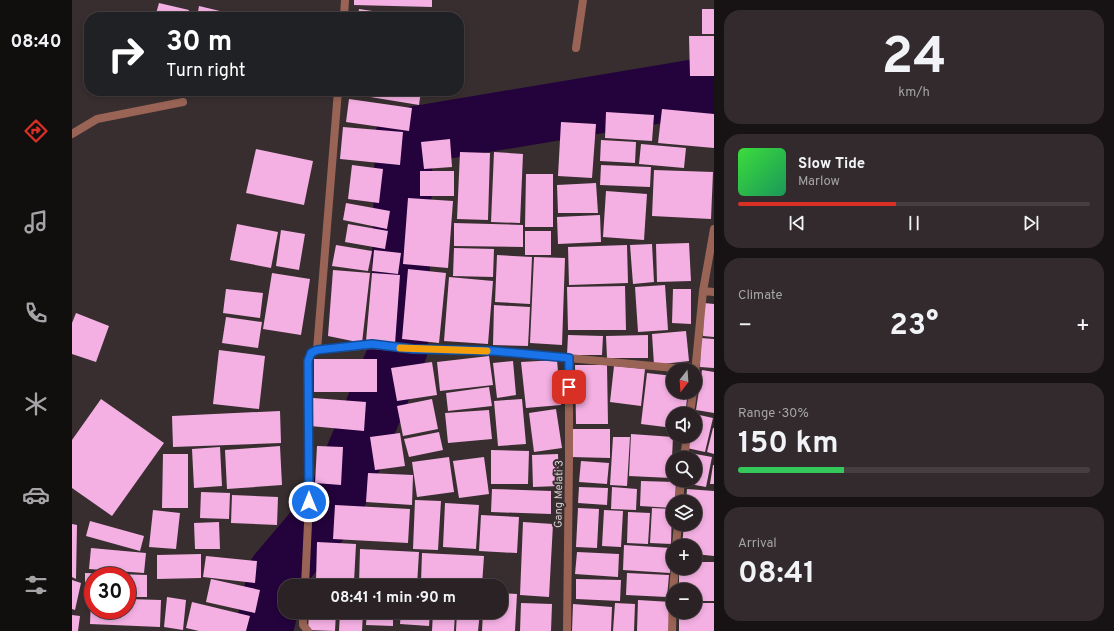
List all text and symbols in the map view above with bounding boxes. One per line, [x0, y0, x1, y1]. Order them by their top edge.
text: 30 m [166, 25, 232, 61]
text: 24 [881, 26, 947, 92]
icon: right [100, 28, 152, 80]
text: 08:40 [11, 31, 61, 54]
text: Turn right [166, 60, 246, 83]
text: km/h [898, 85, 930, 101]
icon: directions [22, 117, 50, 145]
text: Slow Tide [798, 155, 865, 174]
text: Marlow [798, 174, 840, 190]
icon: music [22, 208, 50, 236]
icon: previous [786, 212, 808, 234]
icon: pause [903, 212, 925, 234]
icon: next [1020, 212, 1042, 234]
text: Climate [738, 288, 783, 304]
icon: phone [22, 299, 50, 327]
text: 23° [890, 308, 938, 345]
text: − [738, 313, 752, 340]
text: + [1076, 313, 1090, 340]
north arrow [666, 363, 702, 399]
map controls [666, 363, 702, 619]
pin [552, 370, 586, 404]
icon: arrive [558, 376, 580, 398]
icon: climate [22, 390, 50, 418]
text: Range · 30% [738, 406, 809, 422]
button: sound [666, 407, 702, 443]
text: 150 km [738, 426, 839, 463]
button: search [666, 451, 702, 487]
street label: Gang Melati 3 [551, 460, 567, 528]
icon: car [22, 481, 50, 509]
position arrow [288, 481, 330, 523]
button: layers [666, 495, 702, 531]
text: Arrival [738, 536, 777, 552]
button: + [666, 539, 702, 575]
text: 08:41 [738, 556, 815, 593]
speed limit sign: 30 [84, 567, 136, 619]
icon: filters [22, 571, 50, 599]
button: − [666, 583, 702, 619]
text: 08:41 · 1 min · 90 m [330, 589, 456, 608]

